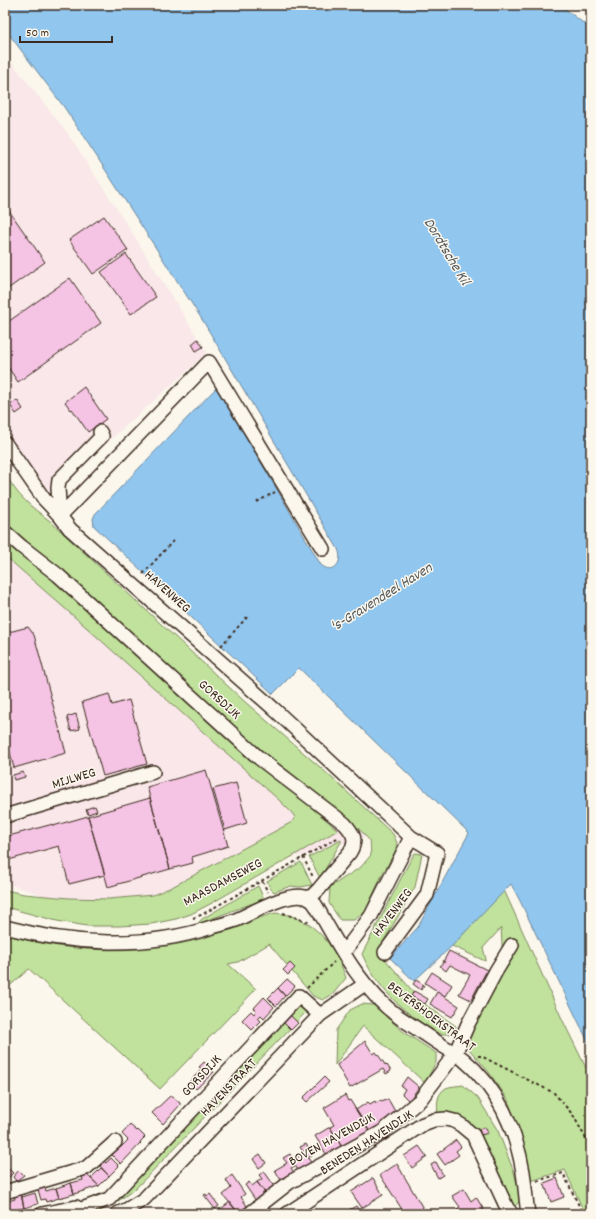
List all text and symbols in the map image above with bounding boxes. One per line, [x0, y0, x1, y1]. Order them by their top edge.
scale bar [20, 18, 112, 44]
text: 50 m [26, 25, 49, 42]
water label: Dordtsche Kil [417, 214, 475, 291]
water label: 's-Gravendeel Haven [327, 557, 438, 638]
street label: HAVENWEG [139, 566, 195, 618]
street label: GORSDIJK [193, 675, 245, 725]
street label: MIJLWEG [50, 763, 98, 795]
street label: MAASDAMSEWEG [180, 854, 266, 912]
street label: HAVENWEG [368, 885, 418, 941]
street label: BEVERSHOEKSTRAAT [382, 977, 480, 1057]
street label: GORSDIJK [177, 1050, 227, 1102]
street label: HAVENSTRAAT [196, 1054, 262, 1122]
street label: BENEDEN HAVENDIJK [316, 1105, 418, 1181]
street label: BOVEN HAVENDIJK [285, 1108, 379, 1172]

